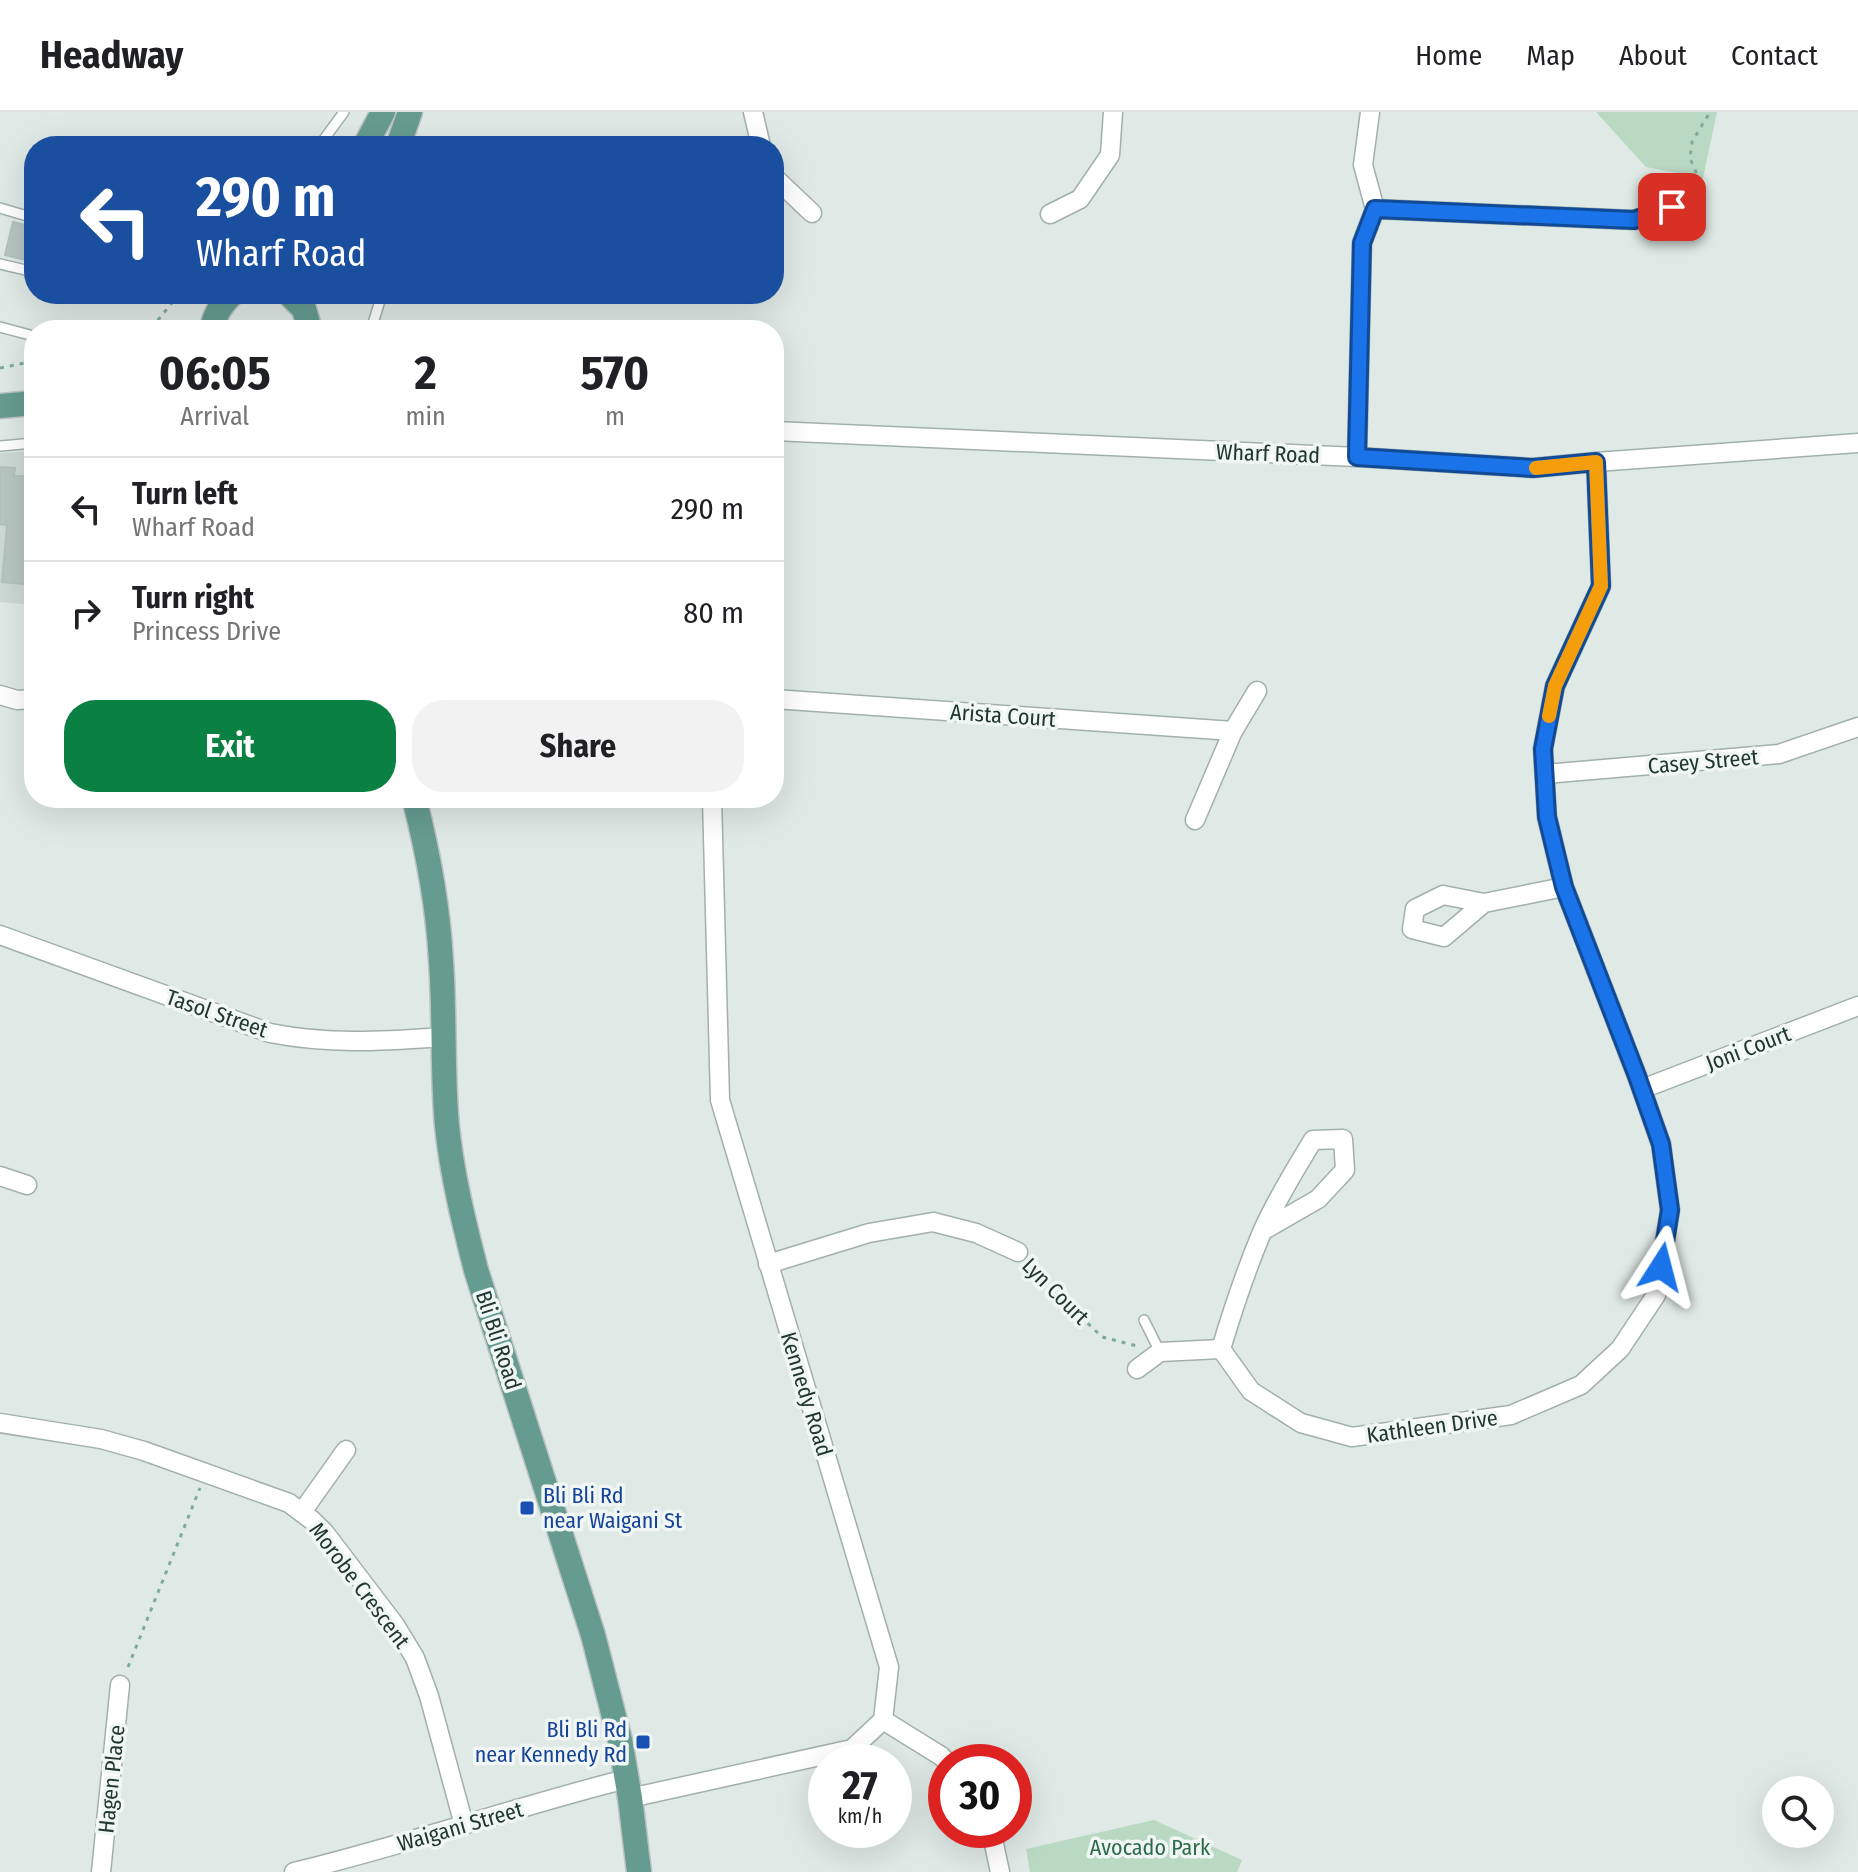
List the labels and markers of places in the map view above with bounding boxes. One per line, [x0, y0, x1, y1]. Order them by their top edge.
pin [1638, 173, 1706, 241]
place label: Bli Bli Rd near Waigani St [543, 1482, 683, 1534]
marker: Bli Bli Rd near Waigani St [518, 1499, 536, 1517]
place label: Bli Bli Rd near Kennedy Rd [475, 1716, 627, 1768]
marker: Bli Bli Rd near Kennedy Rd [634, 1733, 652, 1751]

